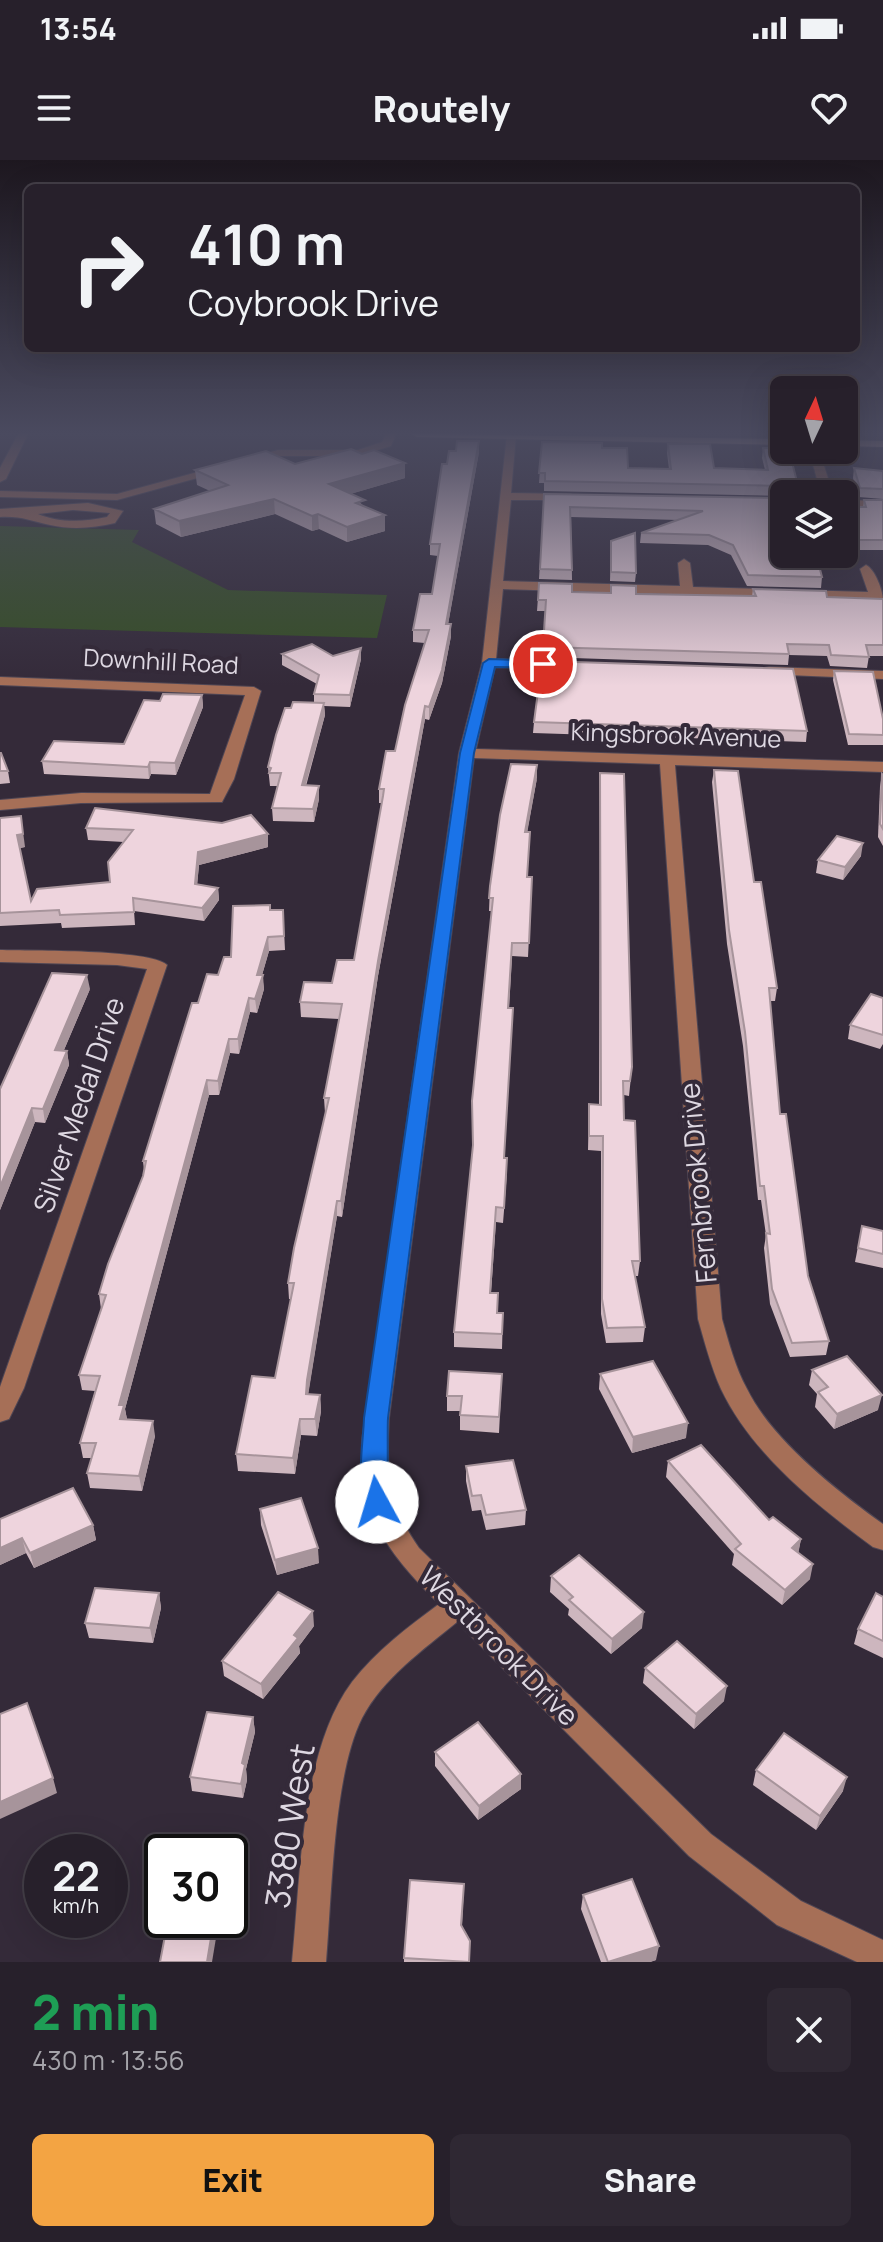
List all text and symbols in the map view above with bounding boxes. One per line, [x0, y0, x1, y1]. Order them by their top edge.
text: 13:54 [40, 8, 117, 49]
text: Routely [373, 84, 510, 133]
icon: menu [32, 86, 76, 130]
icon: heart [807, 86, 851, 130]
text: 410 m [188, 205, 345, 282]
icon: right [56, 216, 160, 320]
text: Coybrook Drive [188, 278, 439, 327]
north arrow [770, 376, 858, 464]
map controls [770, 376, 858, 568]
button: layers [770, 480, 858, 568]
pin [509, 630, 577, 698]
street label: Downhill Road [83, 640, 239, 681]
icon: arrive [521, 642, 565, 686]
street label: Kingsbrook Avenue [570, 714, 782, 755]
street label: Silver Medal Drive [23, 992, 133, 1218]
street label: Fernbrook Drive [669, 1081, 725, 1285]
position arrow [335, 1460, 419, 1544]
street label: Westbrook Drive [412, 1557, 588, 1733]
street label: 3380 West [253, 1740, 325, 1911]
speed limit sign: 30 [144, 1834, 248, 1938]
text: 22 [52, 1848, 100, 1903]
text: km/h [53, 1892, 99, 1919]
text: 2 min [32, 1979, 159, 2044]
button: close [767, 1988, 851, 2072]
text: 430 m · 13:56 [32, 2042, 185, 2078]
button: Exit [32, 2134, 434, 2226]
button: Share [450, 2134, 851, 2226]

